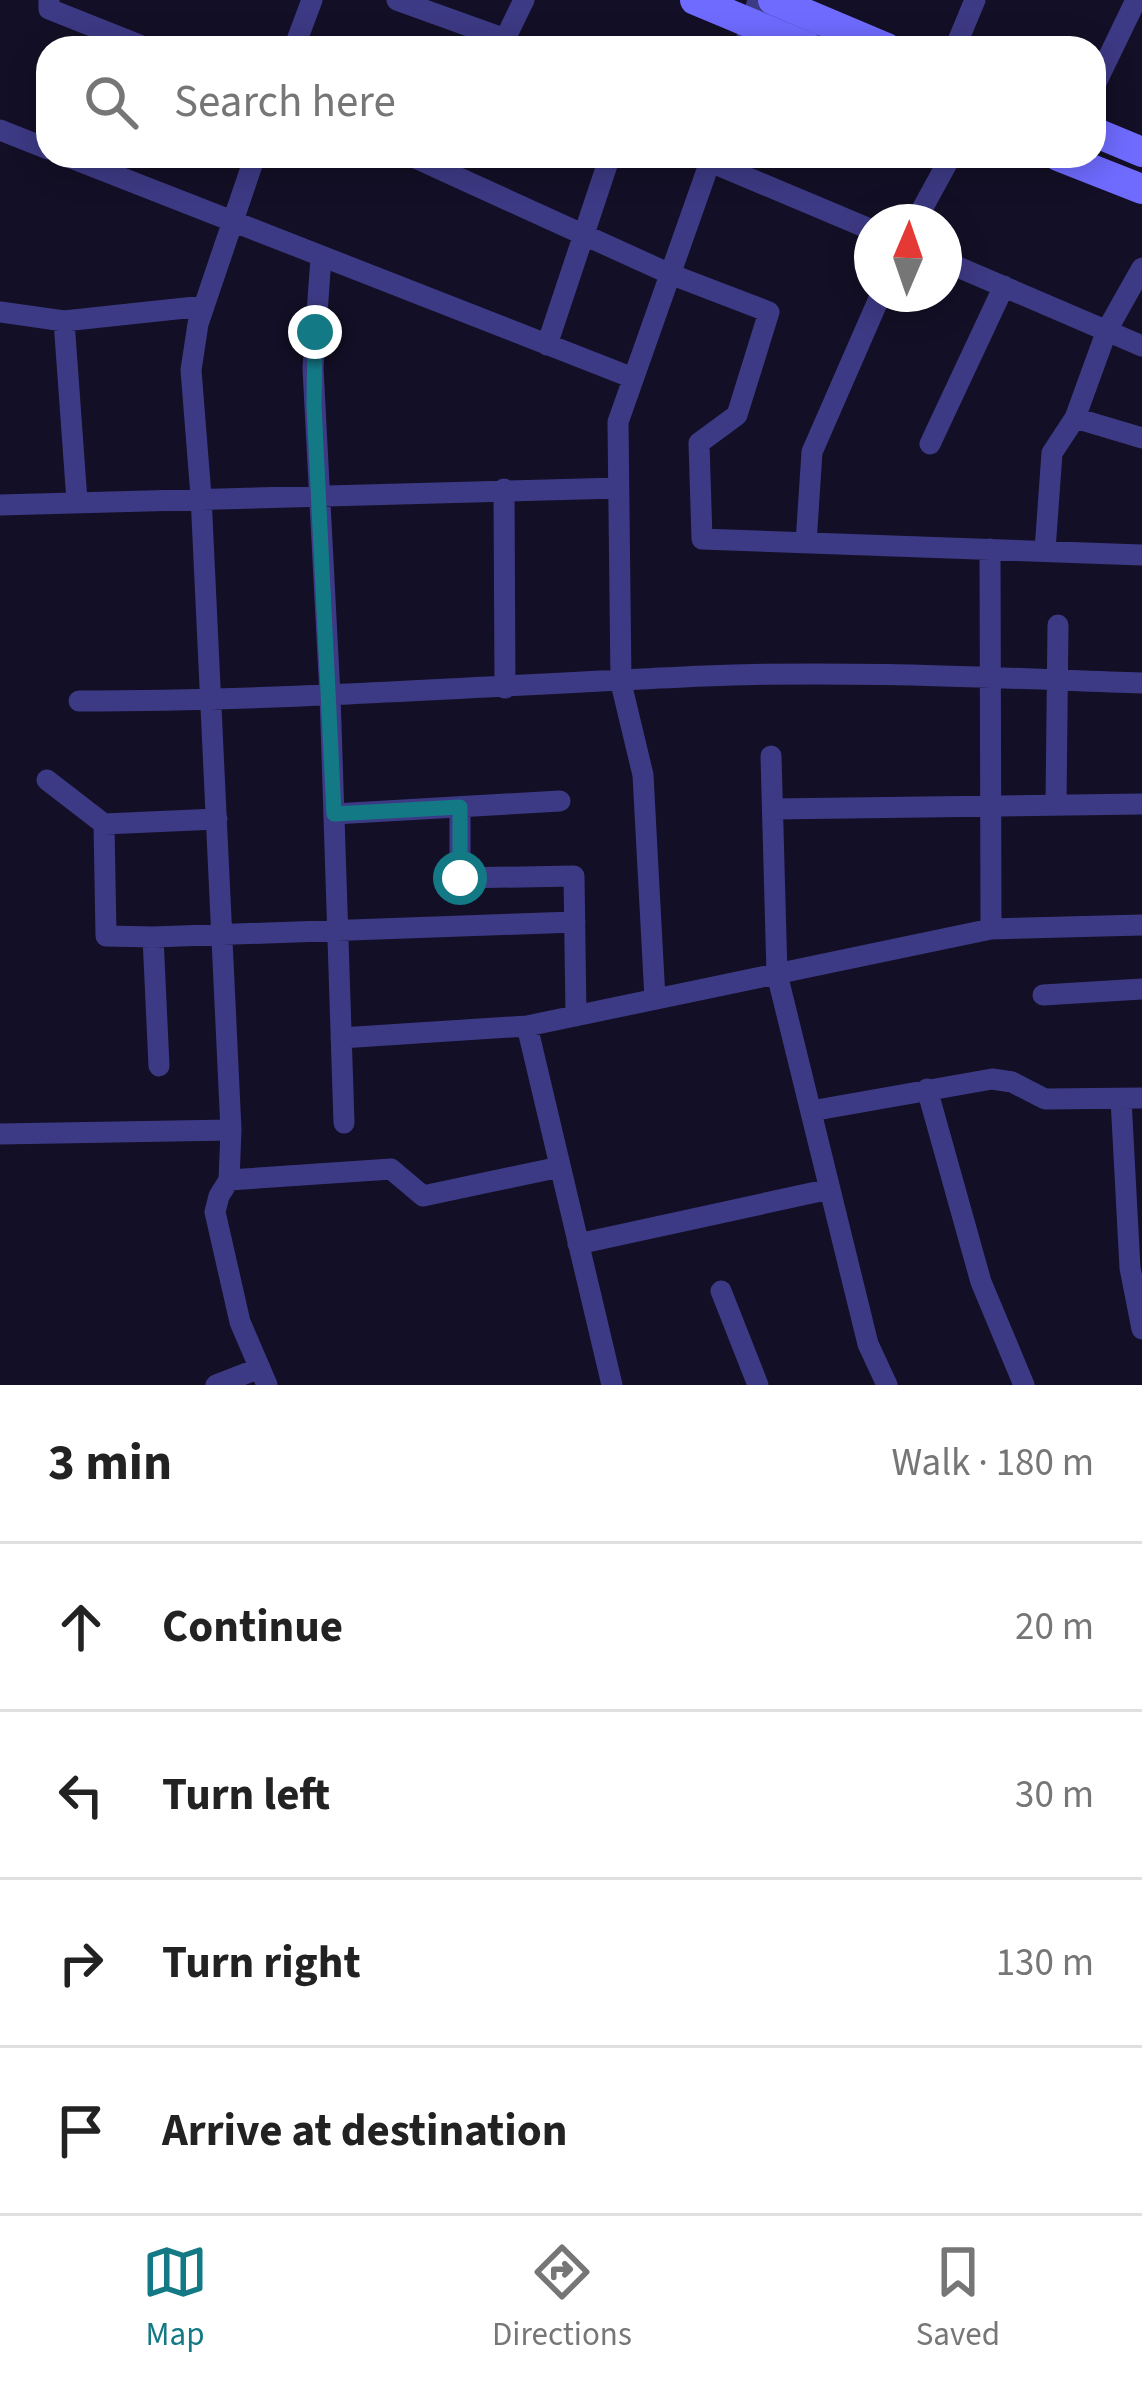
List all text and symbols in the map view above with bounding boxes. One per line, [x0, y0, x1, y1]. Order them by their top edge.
search box [36, 36, 1106, 168]
icon: search [78, 69, 144, 135]
text: Search here [174, 70, 396, 134]
north arrow [854, 204, 962, 312]
route end [288, 305, 342, 359]
route start [433, 851, 487, 905]
text: 3 min [48, 1427, 172, 1499]
text: Walk · 180 m [891, 1435, 1094, 1491]
icon: ahead [48, 1594, 114, 1660]
text: Continue [162, 1595, 343, 1659]
text: 20 m [1015, 1599, 1094, 1655]
icon: left [48, 1762, 114, 1828]
text: Turn left [162, 1763, 330, 1827]
text: 30 m [1015, 1767, 1094, 1823]
icon: right [48, 1930, 114, 1996]
text: Turn right [162, 1931, 361, 1995]
text: 130 m [996, 1935, 1094, 1991]
icon: arrive [48, 2098, 114, 2164]
text: Arrive at destination [162, 2099, 567, 2163]
tab: Map [142, 2239, 208, 2358]
tab: Directions [492, 2239, 632, 2358]
tab: Saved [916, 2239, 1000, 2358]

